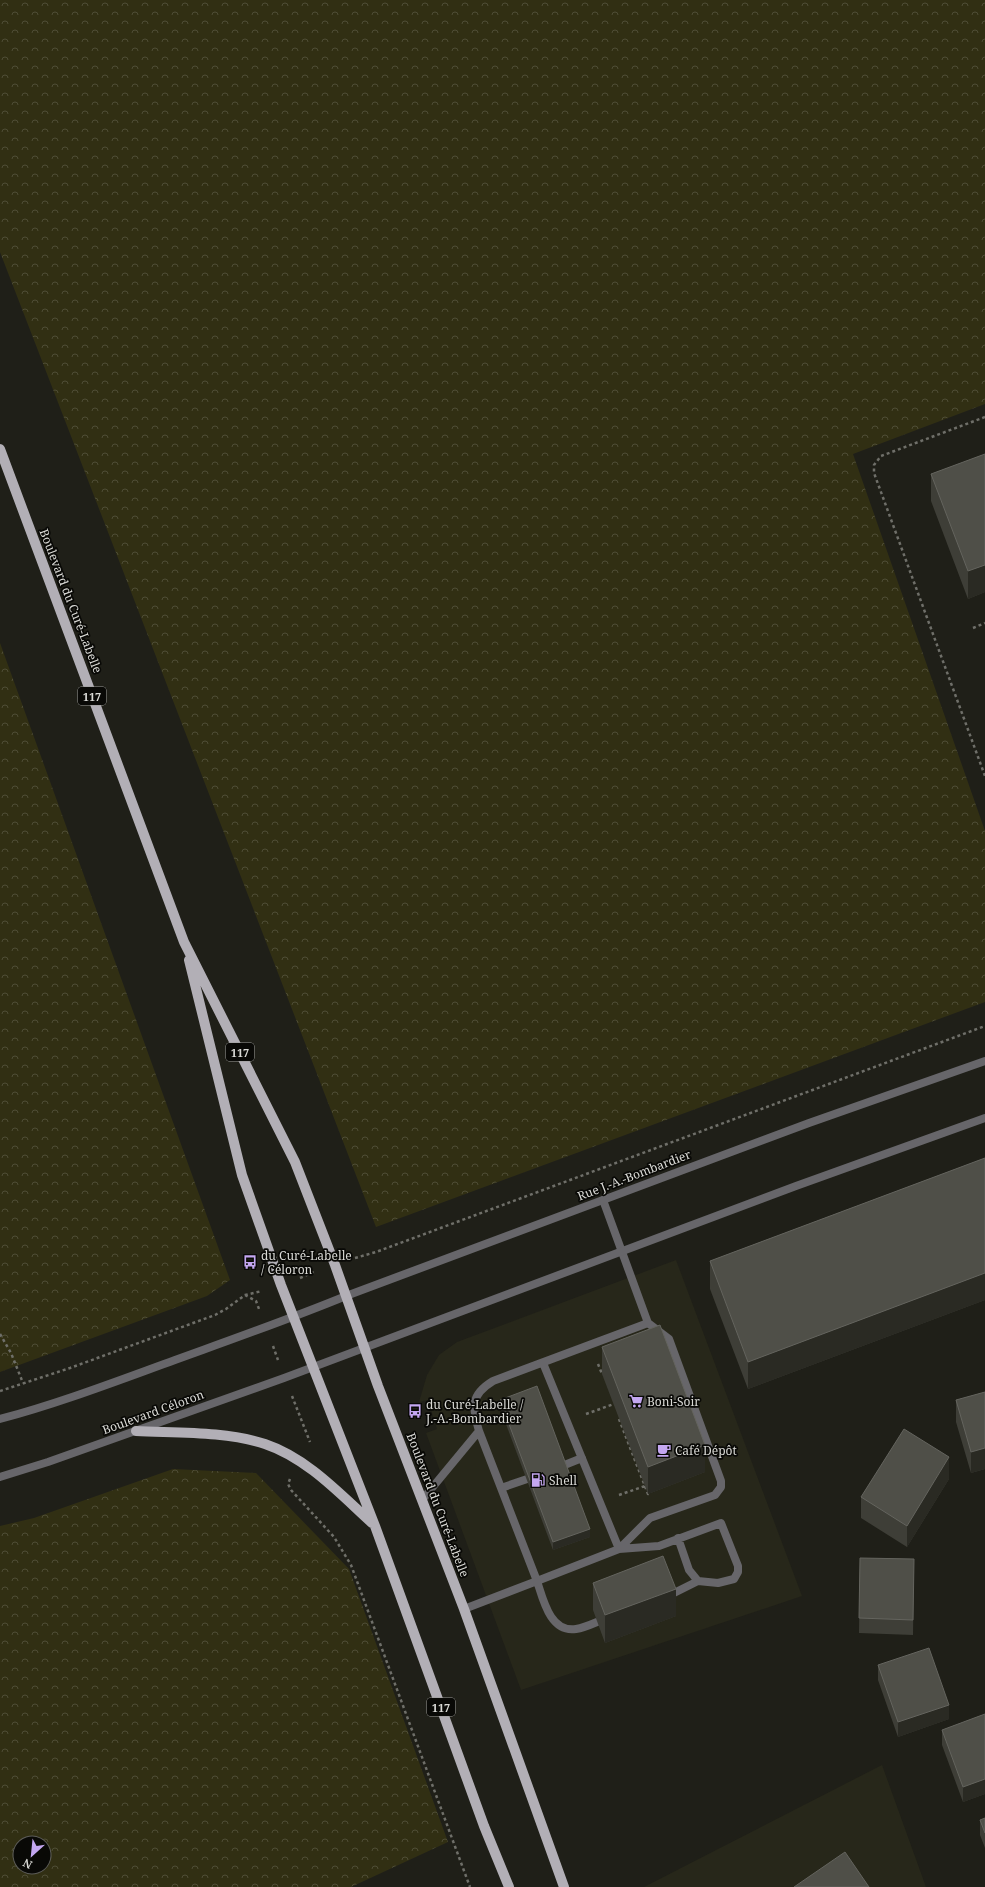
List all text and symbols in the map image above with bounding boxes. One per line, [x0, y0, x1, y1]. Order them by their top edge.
street label: Boulevard du Curé-Labelle [36, 526, 106, 676]
road number: 117 [78, 687, 106, 705]
road number: 117 [226, 1043, 254, 1061]
street label: Rue J.-A.-Bombardier [575, 1145, 694, 1205]
place label: du Curé-Labelle / Céloron [261, 1247, 352, 1278]
bus stop icon: du Curé-Labelle / Céloron [242, 1254, 258, 1270]
street label: Boulevard Céloron [100, 1386, 206, 1438]
supermarket icon: Boni-Soir [628, 1393, 644, 1409]
place label: Boni-Soir [647, 1393, 700, 1410]
place label: du Curé-Labelle / J.-A.-Bombardier [425, 1396, 524, 1427]
bus stop icon: du Curé-Labelle / J.-A.-Bombardier [407, 1403, 423, 1419]
street label: Boulevard du Curé-Labelle [403, 1430, 473, 1580]
cafe icon: Café Dépôt [656, 1442, 672, 1458]
place label: Café Dépôt [675, 1442, 737, 1459]
fuel station icon: Shell [530, 1472, 546, 1488]
place label: Shell [549, 1472, 577, 1489]
road number: 117 [427, 1698, 455, 1716]
north arrow [12, 1835, 52, 1875]
text: N [20, 1856, 35, 1873]

